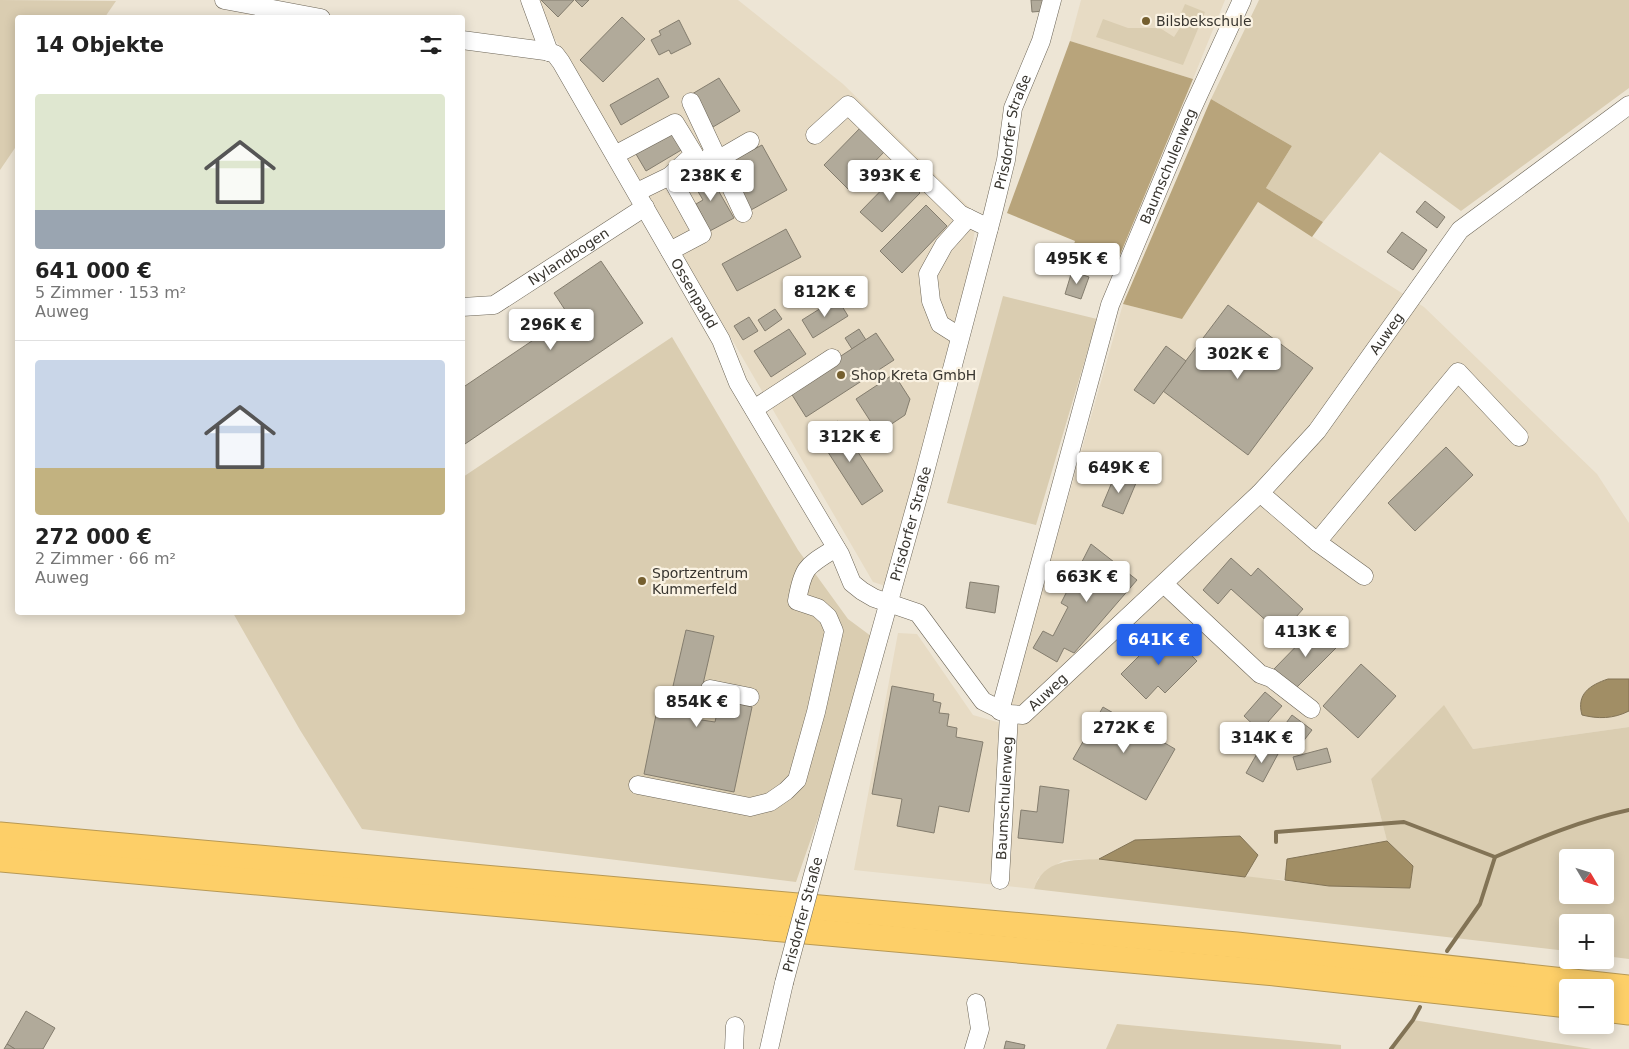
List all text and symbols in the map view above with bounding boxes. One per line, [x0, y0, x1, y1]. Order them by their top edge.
place label: Bilsbekschule [1156, 13, 1252, 29]
marker: Bilsbekschule [1140, 15, 1152, 27]
icon: filters [417, 31, 445, 59]
text: 14 Objekte [35, 33, 164, 57]
street label: Prisdorfer Straße [991, 72, 1034, 191]
street label: Baumschulenweg [1137, 106, 1199, 226]
icon: home [195, 127, 285, 217]
pin: 238K € [670, 160, 752, 202]
pin: 393K € [849, 160, 931, 202]
text: 238K € [680, 166, 742, 185]
text: 393K € [859, 166, 921, 185]
street label: Nylandbogen [525, 225, 612, 289]
pin: 495K € [1036, 242, 1118, 285]
text: 495K € [1046, 249, 1108, 268]
street label: Ossenpadd [668, 255, 721, 331]
text: 641 000 € [35, 259, 152, 283]
pin: 812K € [784, 276, 866, 318]
text: 812K € [794, 282, 856, 301]
text: 5 Zimmer · 153 m² [35, 283, 186, 302]
text: Auweg [35, 302, 89, 321]
pin: 296K € [510, 308, 592, 351]
street label: Auweg [1366, 310, 1407, 357]
text: 296K € [520, 315, 582, 334]
pin: 302K € [1197, 338, 1279, 380]
text: 302K € [1207, 344, 1269, 363]
place label: Shop Kreta GmbH [851, 367, 976, 383]
marker: Shop Kreta GmbH [835, 369, 847, 381]
icon: home [195, 392, 285, 482]
pin: 312K € [809, 420, 891, 463]
text: 312K € [819, 427, 881, 446]
pin: 649K € [1078, 452, 1160, 494]
text: 649K € [1088, 458, 1150, 477]
street label: Prisdorfer Straße [887, 465, 934, 583]
text: 272 000 € [35, 525, 152, 549]
text: 2 Zimmer · 66 m² [35, 549, 176, 568]
pin: 663K € [1046, 560, 1128, 603]
place label: Sportzentrum Kummerfeld [652, 565, 748, 597]
text: 663K € [1056, 567, 1118, 586]
text: Auweg [35, 568, 89, 587]
marker: Sportzentrum Kummerfeld [636, 575, 648, 587]
pin: 413K € [1265, 616, 1347, 658]
text: 413K € [1275, 622, 1337, 641]
pin: 641K € [1118, 624, 1200, 666]
text: 641K € [1128, 630, 1190, 649]
street label: Auweg [1025, 670, 1070, 714]
pin: 854K € [656, 686, 738, 728]
text: 854K € [666, 692, 728, 711]
pin: 272K € [1083, 712, 1165, 754]
text: 272K € [1093, 718, 1155, 737]
pin: 314K € [1221, 722, 1303, 764]
text: 314K € [1231, 728, 1293, 747]
street label: Baumschulenweg [993, 736, 1016, 860]
north arrow [1559, 849, 1614, 904]
map controls [1559, 849, 1614, 1034]
street label: Prisdorfer Straße [779, 855, 825, 974]
button: + [1559, 914, 1614, 969]
button: − [1559, 979, 1614, 1034]

